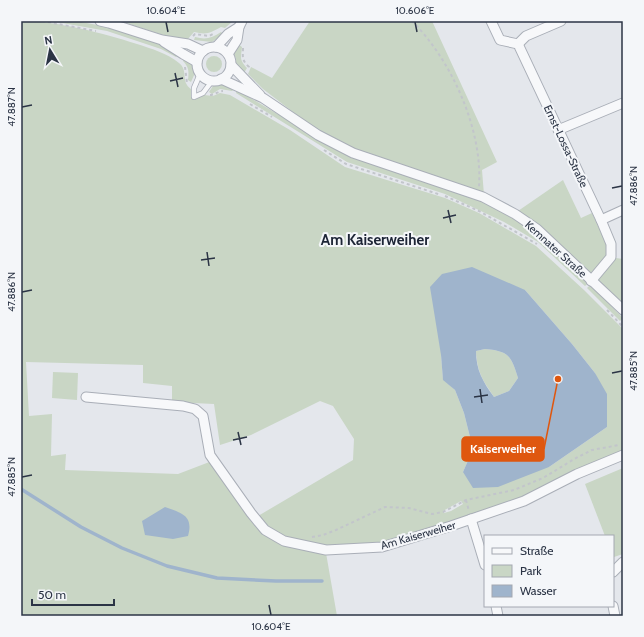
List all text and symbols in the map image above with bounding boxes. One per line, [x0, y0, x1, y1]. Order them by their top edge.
text: 10.604°E [147, 4, 186, 17]
text: 10.606°E [396, 4, 435, 17]
north arrow [30, 30, 70, 70]
text: N [43, 33, 53, 48]
text: 47.887°N [5, 87, 18, 127]
street label: Ernst-Lossa-Straße [541, 102, 591, 190]
text: 47.886°N [627, 166, 640, 206]
street label: Kemnater Straße [522, 218, 590, 281]
district label: Am Kaiserweiher [321, 231, 429, 249]
text: 47.886°N [5, 272, 18, 312]
text: 47.885°N [627, 351, 640, 391]
callout: Kaiserweiher [462, 437, 544, 461]
text: Kaiserweiher [470, 441, 536, 456]
text: 47.885°N [5, 457, 18, 497]
street label: Am Kaiserweiher [379, 517, 458, 552]
legend [484, 535, 614, 607]
text: Straße [520, 543, 553, 558]
text: Park [520, 563, 542, 578]
scale bar [32, 581, 114, 607]
text: Wasser [520, 583, 557, 598]
text: 50 m [38, 587, 66, 602]
text: 10.604°E [252, 620, 291, 633]

